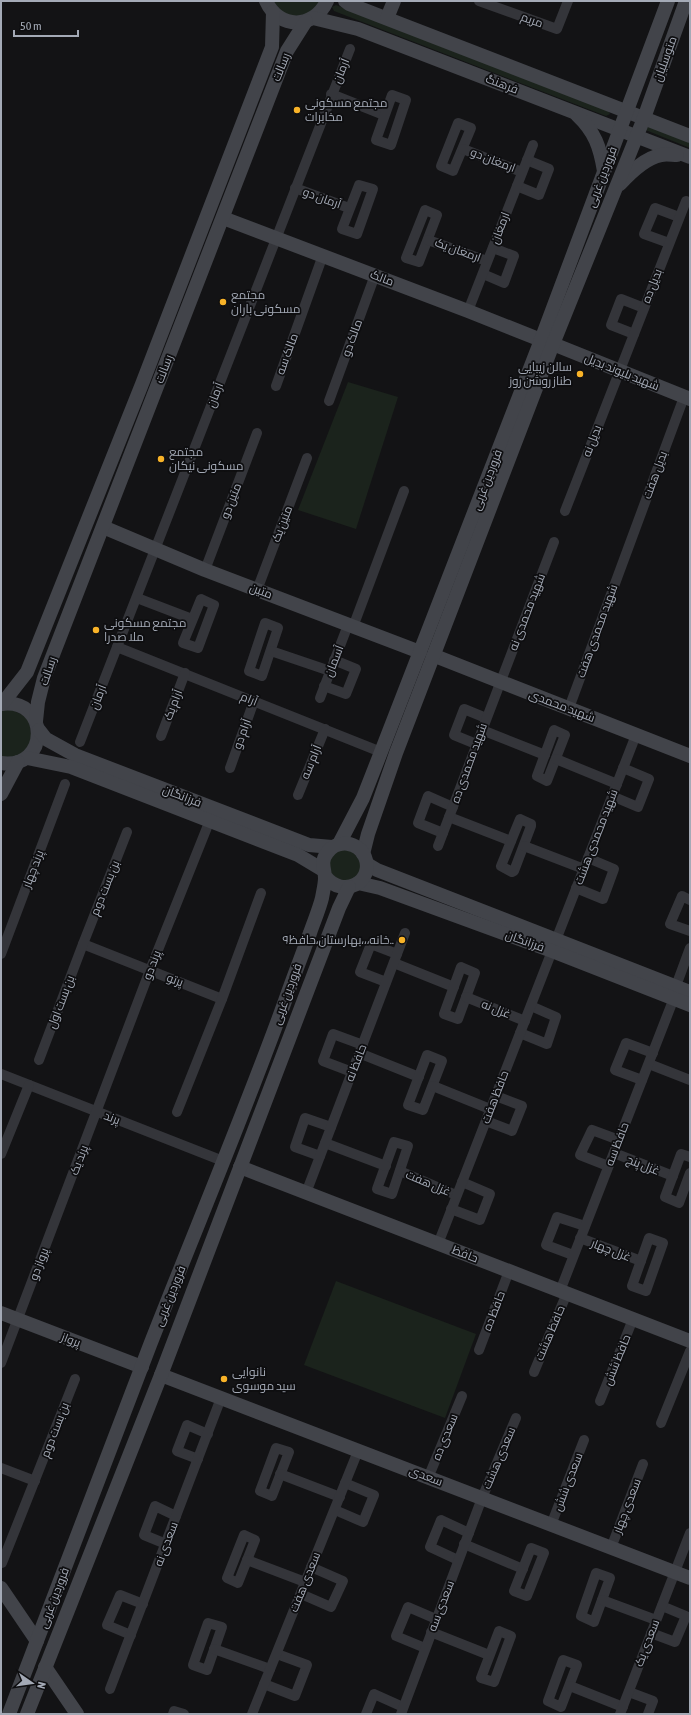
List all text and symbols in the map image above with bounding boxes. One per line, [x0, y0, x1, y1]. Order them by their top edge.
street label: مریم [519, 10, 545, 31]
scale bar [14, 12, 78, 38]
text: 50 m [20, 19, 42, 33]
street label: متوسلیان [650, 35, 680, 83]
street label: رسالت [269, 51, 293, 83]
street label: آرمان [330, 56, 353, 86]
street label: فرهنگ [484, 71, 520, 97]
place label: مجتمع مسکونی مخابرات [305, 96, 387, 124]
marker: مجتمع مسکونی مخابرات [292, 105, 302, 115]
street label: ارمغان دو [468, 145, 518, 175]
street label: فروردین غربی [584, 145, 620, 209]
street label: آرمان دو [301, 185, 344, 212]
street label: ارمغان [488, 210, 512, 246]
street label: ارمغان یک [433, 235, 483, 265]
street label: مالک [368, 267, 396, 289]
street label: بدیل ده [639, 267, 665, 305]
place label: مجتمع مسکونی باران [231, 288, 300, 316]
marker: مجتمع مسکونی باران [218, 297, 228, 307]
street label: مالک دو [339, 318, 365, 358]
street label: مالک سه [273, 331, 301, 377]
street label: شهید بلیوند بدیل [583, 351, 661, 393]
street label: رسالت [152, 353, 176, 385]
place label: سالن زیبایی طناز روشن روز [508, 360, 572, 388]
marker: سالن زیبایی طناز روشن روز [575, 369, 585, 379]
street label: آرمان [204, 380, 226, 409]
street label: بدیل نه [580, 423, 604, 459]
place label: مجتمع مسکونی نیکان [169, 445, 243, 473]
street label: فروردین غربی [469, 448, 505, 512]
street label: بدیل هفت [640, 449, 670, 501]
marker: مجتمع مسکونی نیکان [156, 454, 166, 464]
street label: متین دو [218, 481, 244, 521]
street label: متین یک [269, 504, 295, 544]
street label: شهید محمدی نه [506, 571, 548, 653]
street label: متین [248, 580, 274, 602]
street label: شهید محمدی هفت [574, 582, 620, 680]
place label: مجتمع مسکونی ملا صدرا [104, 616, 186, 644]
marker: مجتمع مسکونی ملا صدرا [91, 625, 101, 635]
street label: آسمان [322, 642, 347, 679]
street label: رسالت [37, 655, 59, 687]
street label: آرمان [87, 682, 109, 711]
street label: آرام یک [161, 687, 186, 723]
street label: شهید محمدی [527, 687, 597, 725]
street label: آرام [238, 689, 260, 710]
street label: آرام دو [230, 716, 255, 751]
street label: شهید محمدی ده [448, 721, 490, 805]
street label: آرام سه [298, 742, 325, 782]
street label: فرزانگان [161, 782, 203, 810]
street label: شهید محمدی هشت [571, 787, 621, 887]
street label: پرند چهار [19, 847, 49, 892]
street label: بن بست دوم [88, 858, 123, 918]
street label: فرزانگان [504, 927, 546, 955]
place label: خانه،،،بهارستان،حافظ۹.. [283, 933, 394, 947]
marker: خانه،،،بهارستان،حافظ۹.. [397, 935, 407, 945]
street label: پرند دو [140, 948, 166, 982]
street label: فروردین غربی [269, 961, 305, 1027]
street label: پرتو [164, 970, 186, 992]
street label: بن بست اول [44, 973, 78, 1031]
street label: غزل نه [479, 997, 513, 1021]
street label: حافظ نه [343, 1042, 369, 1084]
street label: حافظ هفت [478, 1068, 512, 1126]
street label: پرند [101, 1109, 123, 1130]
street label: حافظ سه [602, 1120, 632, 1168]
street label: پرند یک [67, 1142, 93, 1178]
street label: غزل پنج [624, 1152, 662, 1180]
street label: غزل هفت [403, 1167, 453, 1199]
street label: غزل چهار [587, 1236, 633, 1266]
street label: حافظ [450, 1243, 480, 1265]
street label: پرواز دو [26, 1245, 54, 1283]
street label: فروردین غربی [151, 1264, 189, 1328]
street label: حافظ ده [480, 1289, 508, 1333]
street label: حافظ هشت [532, 1303, 568, 1363]
street label: پرواز [58, 1330, 83, 1352]
street label: حافظ شش [600, 1333, 634, 1387]
place label: نانوایی سید موسوی [232, 1365, 296, 1393]
marker: نانوایی سید موسوی [219, 1374, 229, 1384]
street label: بن بست دوم [38, 1400, 73, 1460]
street label: سعدی ده [429, 1412, 461, 1462]
street label: سعدی هشت [480, 1425, 518, 1491]
street label: سعدی شش [550, 1451, 586, 1513]
street label: سعدی [407, 1463, 445, 1489]
street label: سعدی چهار [610, 1477, 646, 1537]
street label: سعدی نه [151, 1520, 181, 1568]
street label: سعدی هفت [287, 1550, 323, 1614]
street label: فروردین غربی [36, 1566, 72, 1630]
street label: سعدی سه [425, 1579, 457, 1633]
street label: سعدی یک [632, 1617, 662, 1669]
north arrow [12, 1663, 52, 1703]
text: N [35, 1681, 48, 1690]

